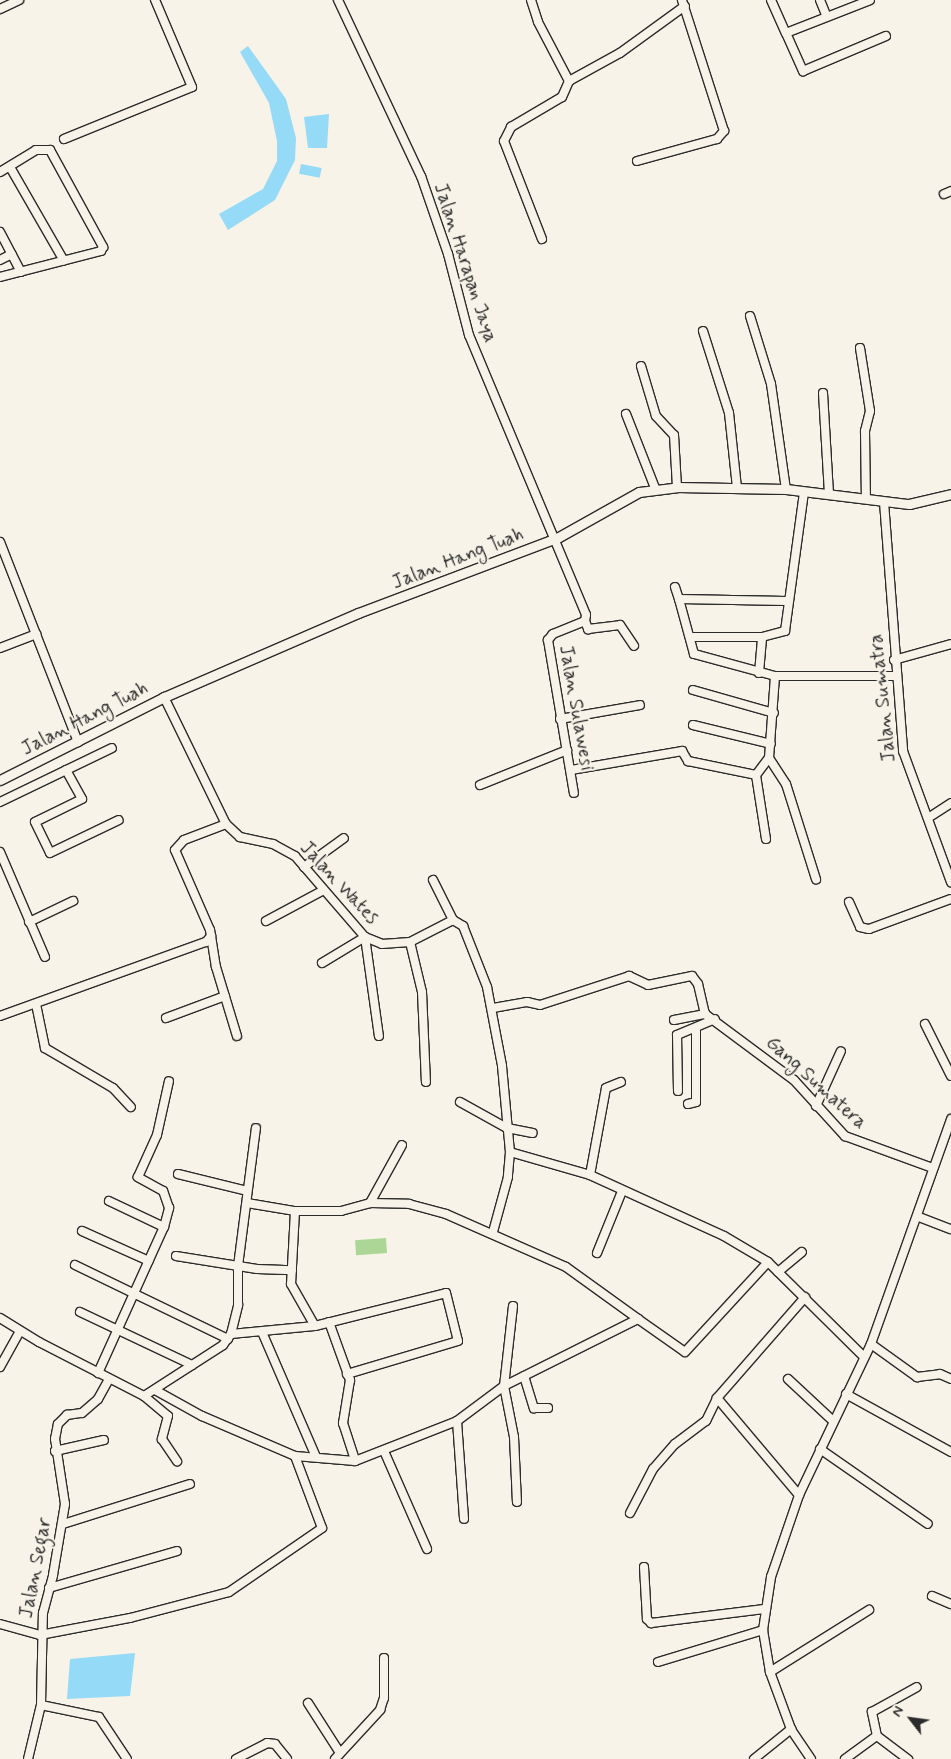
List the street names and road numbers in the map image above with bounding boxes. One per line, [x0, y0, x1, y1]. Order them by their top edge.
street label: Jalan Harapan Jaya [429, 181, 501, 345]
street label: Jalan Hang Tuah [390, 524, 526, 594]
street label: Jalan Sumatra [865, 633, 901, 763]
street label: Jalan Sulawesi [554, 645, 598, 771]
street label: Jalan Hang Tuah [18, 678, 152, 760]
street label: Jalan Wates [295, 837, 383, 929]
street label: Gang Sumatera [761, 1032, 871, 1134]
street label: Jalan Segar [15, 1516, 57, 1620]

